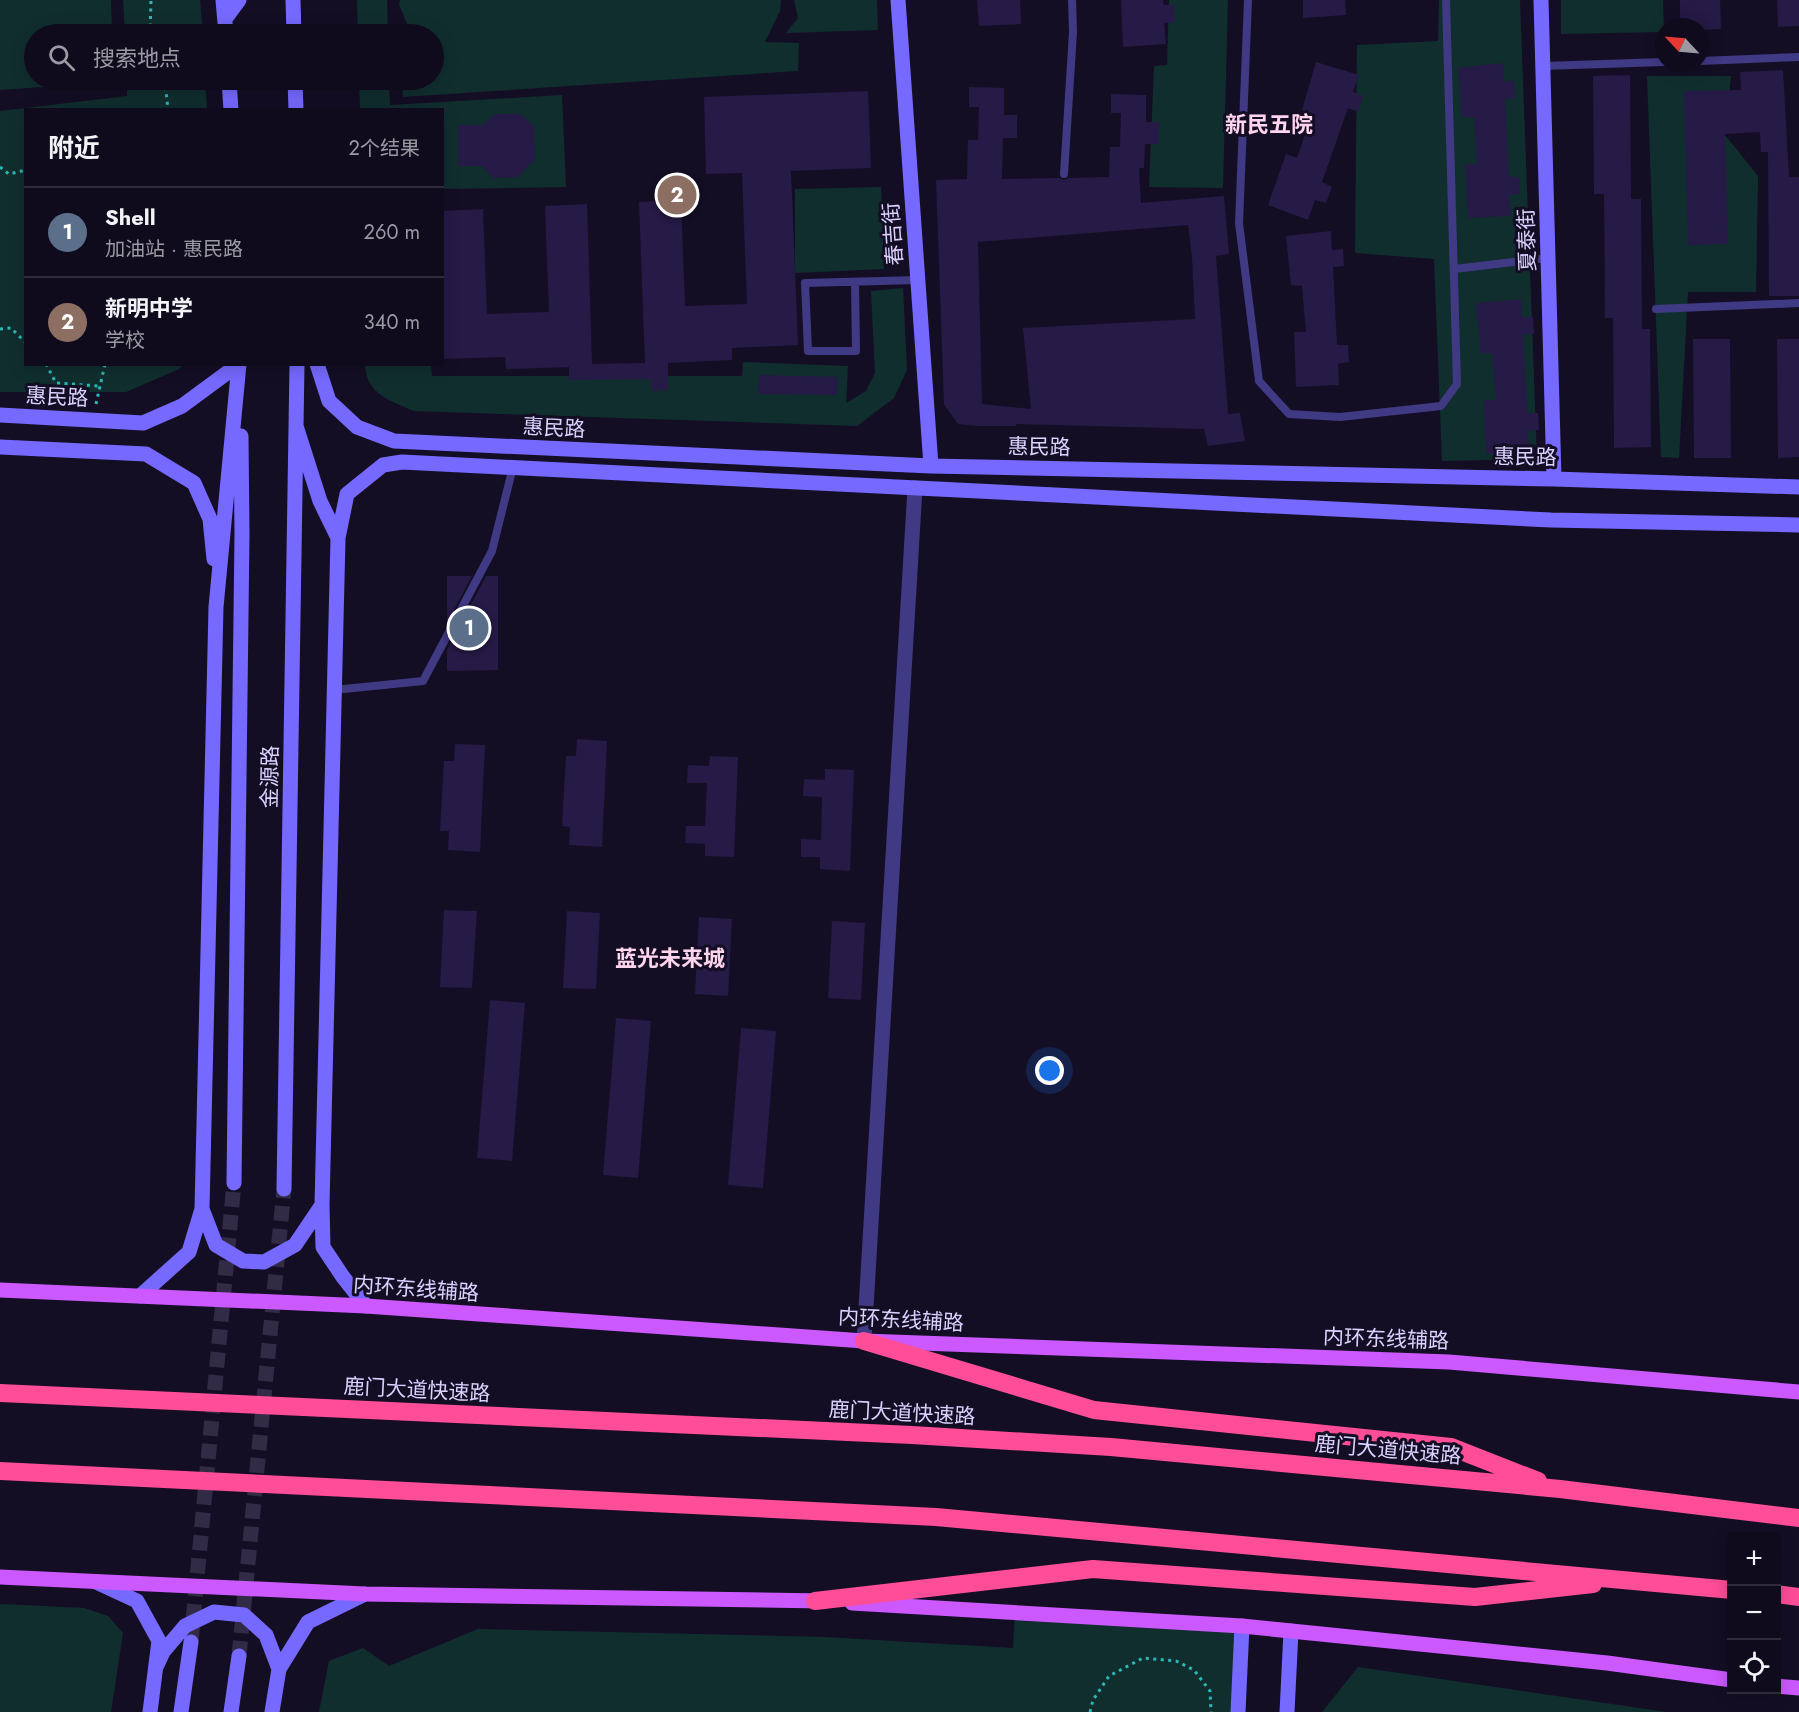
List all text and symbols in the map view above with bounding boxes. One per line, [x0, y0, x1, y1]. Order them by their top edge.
north arrow [1655, 18, 1709, 72]
search box [24, 24, 444, 90]
icon: search [45, 41, 78, 74]
text: 搜索地点 [93, 42, 181, 74]
district label: 新民五院 [1225, 108, 1313, 140]
text: 附近 [48, 129, 100, 167]
text: 2个结果 [349, 134, 420, 163]
pin: 2 [658, 172, 696, 218]
text: Shell [105, 201, 156, 233]
street label: 春吉街 [876, 202, 910, 266]
street label: 夏泰街 [1511, 208, 1543, 272]
text: 1 [62, 218, 73, 247]
text: 260 m [364, 218, 420, 247]
text: 加油站 · 惠民路 [105, 235, 243, 264]
text: 新明中学 [105, 292, 193, 324]
text: 2 [61, 308, 74, 337]
text: 340 m [364, 308, 420, 337]
text: 学校 [105, 326, 145, 355]
street label: 惠民路 [25, 380, 89, 414]
street label: 惠民路 [522, 411, 586, 445]
street label: 惠民路 [1007, 431, 1071, 463]
street label: 惠民路 [1493, 441, 1557, 473]
pin: 1 [450, 606, 488, 650]
street label: 金源路 [254, 745, 286, 809]
district label: 蓝光未来城 [615, 942, 725, 974]
your location [1035, 1056, 1064, 1085]
street label: 内环东线辅路 [352, 1270, 480, 1308]
street label: 内环东线辅路 [837, 1302, 965, 1338]
street label: 内环东线辅路 [1323, 1322, 1449, 1356]
street label: 鹿门大道快速路 [343, 1371, 491, 1409]
street label: 鹿门大道快速路 [828, 1394, 976, 1432]
street label: 鹿门大道快速路 [1313, 1429, 1463, 1471]
map controls [1727, 1532, 1781, 1694]
button: + [1727, 1532, 1781, 1586]
button: − [1727, 1586, 1781, 1640]
button: locate [1727, 1640, 1781, 1694]

